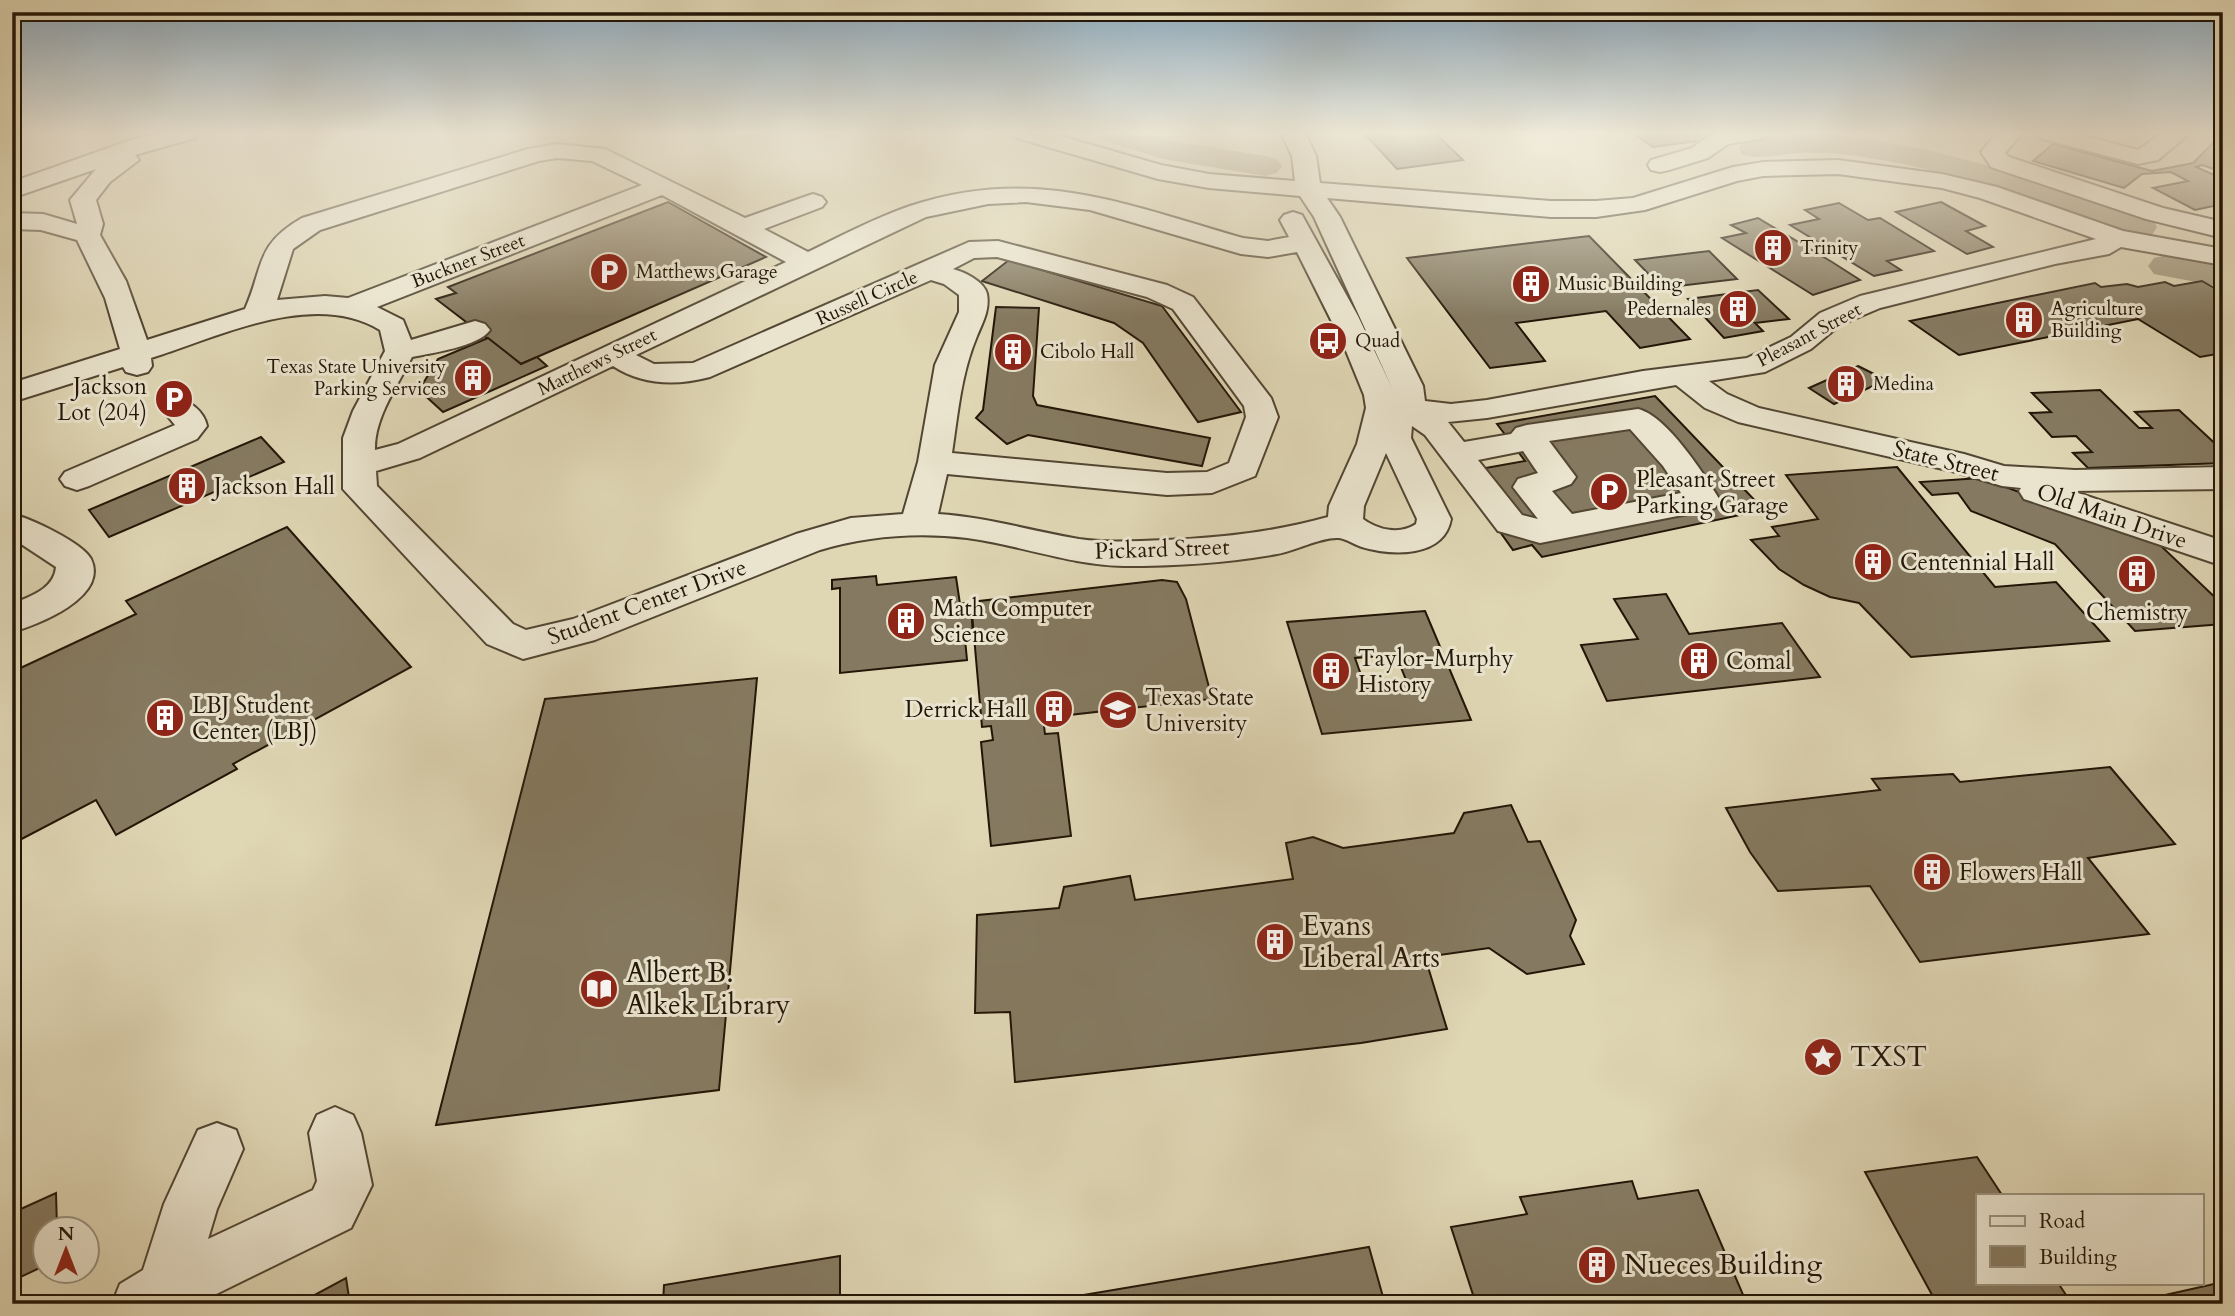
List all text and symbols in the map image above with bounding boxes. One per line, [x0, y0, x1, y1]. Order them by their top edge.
street label: Buckner Street [408, 227, 528, 295]
building icon: Trinity [1752, 227, 1794, 269]
place label: Trinity [1800, 235, 1858, 261]
parking icon: Matthews Garage [588, 251, 630, 293]
place label: Matthews Garage [636, 259, 778, 285]
building icon: Music Building [1510, 263, 1552, 305]
street label: Russell Circle [812, 264, 922, 332]
place label: Music Building [1558, 271, 1683, 297]
building icon: Pedernales [1717, 288, 1759, 330]
place label: Pedernales [1627, 296, 1711, 322]
place label: Agriculture Building [2051, 296, 2143, 344]
street label: Pleasant Street [1752, 297, 1866, 373]
building icon: Agriculture Building [2003, 299, 2045, 341]
bus stop icon: Quad [1307, 320, 1349, 362]
street label: Matthews Street [533, 322, 661, 402]
place label: Quad [1355, 328, 1400, 354]
building icon: Cibolo Hall [992, 331, 1034, 373]
place label: Cibolo Hall [1040, 339, 1134, 365]
place label: Texas State University Parking Services [266, 354, 446, 402]
building icon: Texas State University Parking Services [452, 357, 494, 399]
building icon: Medina [1825, 363, 1867, 405]
place label: Jackson Lot (204) [57, 371, 147, 428]
place label: Medina [1873, 371, 1934, 397]
parking icon: Jackson Lot (204) [153, 378, 195, 420]
street label: State Street [1890, 433, 2002, 489]
place label: Pleasant Street Parking Garage [1636, 464, 1789, 521]
building icon: Jackson Hall [166, 465, 208, 507]
place label: Jackson Hall [211, 471, 335, 502]
parking icon: Pleasant Street Parking Garage [1588, 471, 1630, 513]
street label: Old Main Drive [2033, 476, 2191, 556]
street label: Pickard Street [1094, 531, 1230, 567]
building icon: Centennial Hall [1852, 541, 1894, 583]
place label: Centennial Hall [1900, 547, 2054, 578]
street label: Student Center Drive [543, 552, 751, 652]
building icon: Chemistry [2116, 553, 2158, 595]
place label: Math Computer Science [933, 593, 1092, 650]
place label: Chemistry [2086, 597, 2188, 628]
building icon: Math Computer Science [885, 600, 927, 642]
building icon: Comal [1678, 640, 1720, 682]
place label: Taylor-Murphy History [1358, 643, 1514, 700]
place label: Comal [1726, 646, 1791, 677]
building icon: Taylor-Murphy History [1310, 650, 1352, 692]
place label: Texas State University [1145, 682, 1254, 739]
building icon: Derrick Hall [1033, 688, 1075, 730]
school or university icon: Texas State University [1097, 689, 1139, 731]
place label: LBJ Student Center (LBJ) [192, 690, 317, 747]
place label: Derrick Hall [905, 694, 1027, 725]
building icon: LBJ Student Center (LBJ) [144, 697, 186, 739]
building icon: Flowers Hall [1911, 851, 1953, 893]
place label: Flowers Hall [1959, 857, 2083, 888]
place label: Evans Liberal Arts [1302, 907, 1440, 977]
building icon: Evans Liberal Arts [1254, 921, 1296, 963]
place label: Albert B. Alkek Library [626, 954, 791, 1024]
library icon: Albert B. Alkek Library [578, 968, 620, 1010]
place icon: TXST [1802, 1036, 1844, 1078]
place label: TXST [1850, 1038, 1927, 1076]
legend [1976, 1194, 2204, 1284]
text: Road [2039, 1207, 2085, 1236]
north arrow [32, 1214, 102, 1284]
text: N [58, 1221, 75, 1247]
text: Building [2039, 1243, 2117, 1272]
building icon: Nueces Building [1576, 1244, 1618, 1286]
place label: Nueces Building [1624, 1246, 1822, 1284]

